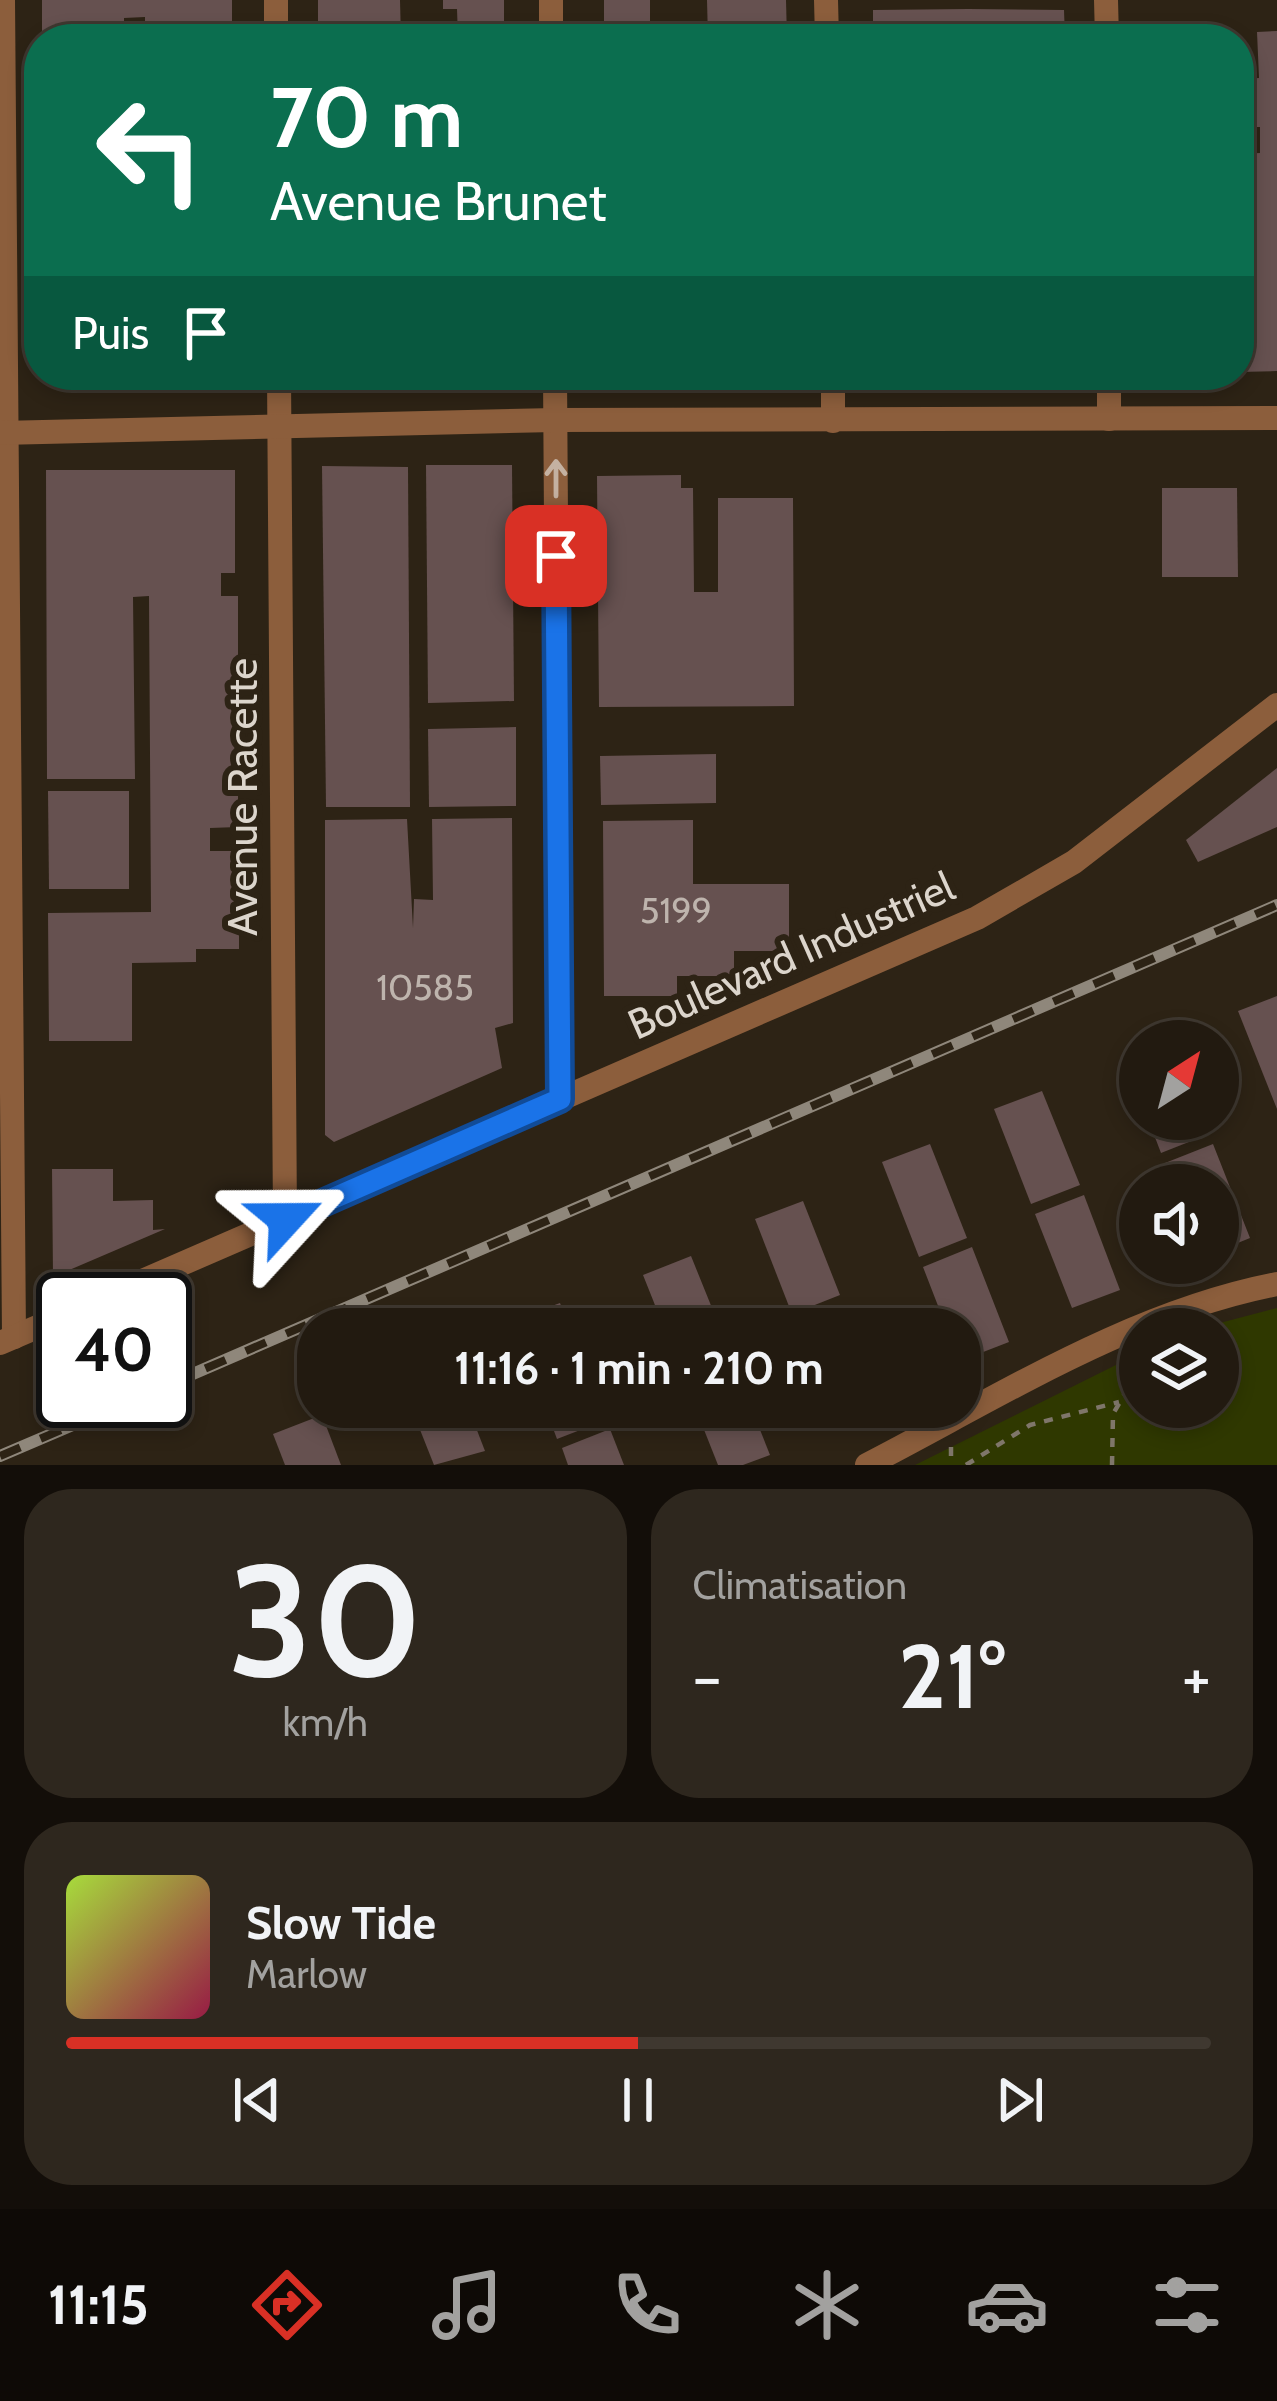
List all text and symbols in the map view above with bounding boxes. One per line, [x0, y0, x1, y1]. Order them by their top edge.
text: 70 m [270, 66, 463, 168]
icon: left [72, 72, 228, 228]
text: Avenue Brunet [270, 168, 607, 234]
icon: arrive [173, 300, 239, 366]
text: Puis [72, 306, 149, 360]
one-way arrow [545, 459, 567, 498]
pin [505, 505, 607, 607]
icon: arrive [523, 523, 589, 589]
street label: Avenue Racette [216, 658, 268, 936]
street label: Boulevard Industriel [620, 860, 962, 1050]
house number: 5199 [640, 888, 712, 932]
house number: 10585 [376, 965, 474, 1009]
north arrow [1119, 1020, 1239, 1140]
map controls [1119, 1020, 1239, 1428]
position arrow [223, 1156, 349, 1282]
button: sound [1119, 1164, 1239, 1284]
speed limit sign: 40 [36, 1272, 192, 1428]
button: layers [1119, 1308, 1239, 1428]
text: 11:16 · 1 min · 210 m [454, 1341, 824, 1395]
text: 30 [228, 1525, 422, 1715]
text: Climatisation [693, 1561, 907, 1609]
text: 21° [898, 1621, 1005, 1731]
text: − [693, 1636, 722, 1717]
text: + [1182, 1636, 1211, 1717]
text: km/h [283, 1698, 368, 1746]
text: Slow Tide [246, 1896, 436, 1950]
text: Marlow [246, 1950, 367, 1998]
icon: previous [224, 2067, 290, 2133]
icon: pause [605, 2067, 671, 2133]
icon: next [987, 2067, 1053, 2133]
icon: directions [245, 2263, 329, 2347]
icon: music [425, 2263, 509, 2347]
icon: phone [605, 2263, 689, 2347]
icon: climate [785, 2263, 869, 2347]
icon: car [965, 2263, 1049, 2347]
icon: filters [1145, 2263, 1229, 2347]
text: 11:15 [48, 2272, 149, 2338]

